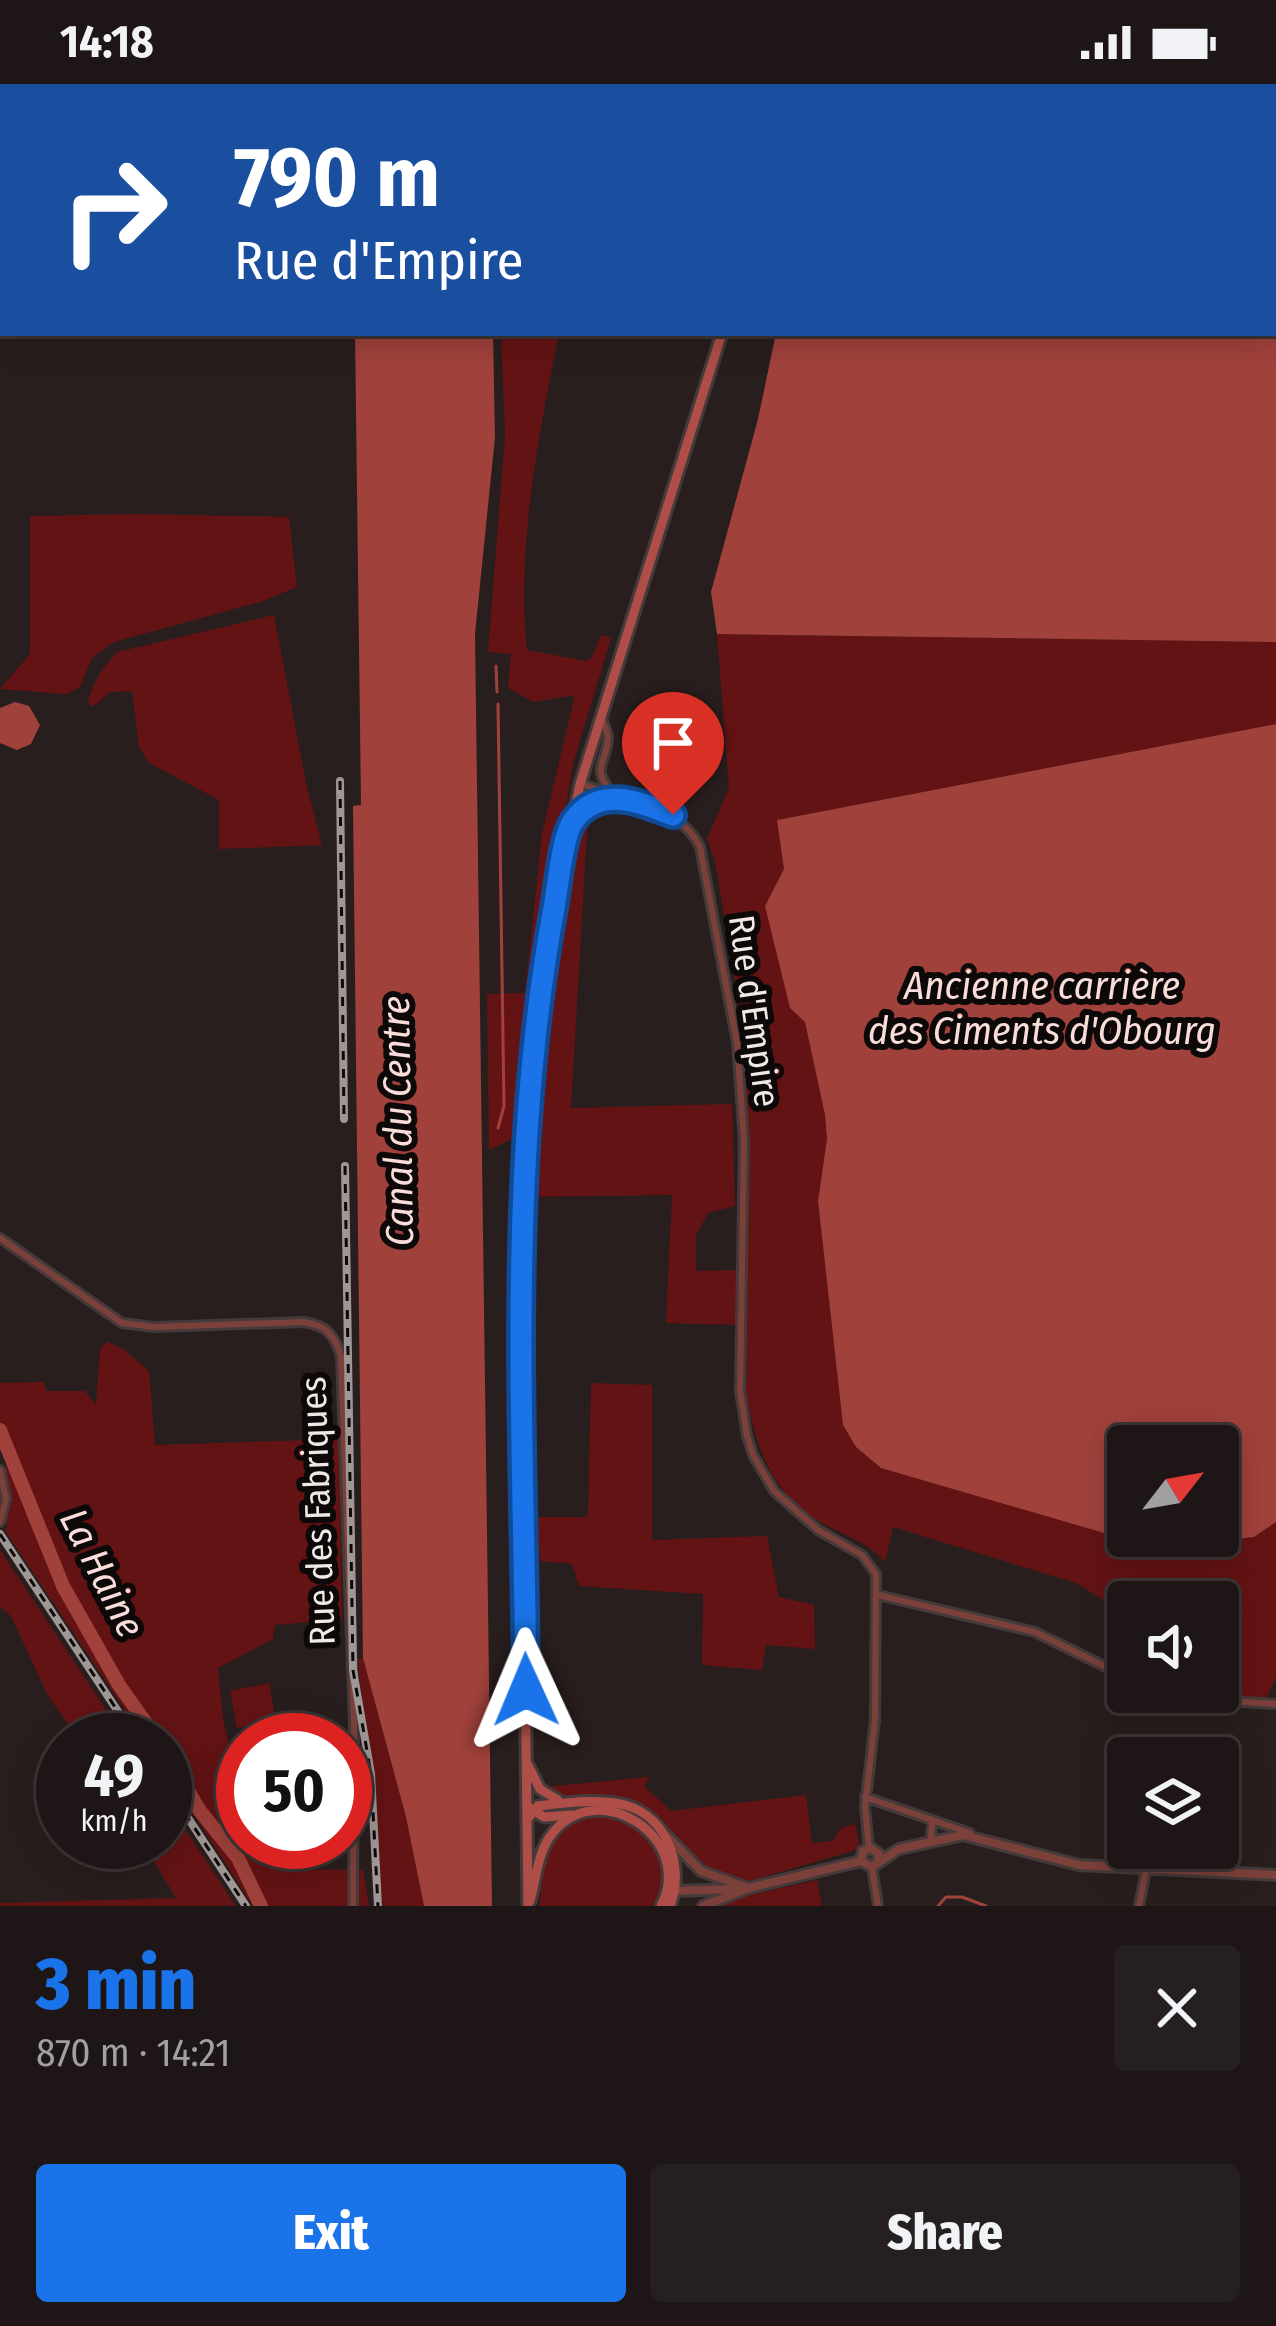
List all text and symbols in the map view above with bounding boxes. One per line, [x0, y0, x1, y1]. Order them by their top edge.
text: 14:18 [60, 15, 154, 69]
text: 790 m [234, 127, 440, 228]
icon: right [36, 132, 192, 288]
text: Rue d'Empire [234, 229, 524, 293]
pin [622, 692, 724, 815]
icon: arrive [640, 710, 706, 776]
street label: Rue d'Empire [719, 912, 789, 1110]
water label: Ancienne carrière des Ciments d'Obourg [868, 963, 1216, 1054]
water label: Canal du Centre [373, 995, 423, 1247]
street label: Rue des Fabriques [291, 1376, 345, 1646]
north arrow [1107, 1425, 1239, 1557]
map controls [1107, 1425, 1239, 1869]
water label: La Haine [50, 1501, 154, 1645]
button: sound [1107, 1581, 1239, 1713]
position arrow [463, 1627, 589, 1753]
speed limit sign: 50 [216, 1713, 372, 1869]
button: layers [1107, 1737, 1239, 1869]
text: 49 [84, 1740, 144, 1812]
text: km/h [81, 1803, 147, 1839]
text: 3 min [36, 1942, 196, 2028]
button: close [1114, 1945, 1240, 2071]
text: 870 m · 14:21 [36, 2030, 230, 2076]
button: Exit [36, 2164, 626, 2302]
button: Share [650, 2164, 1240, 2302]

